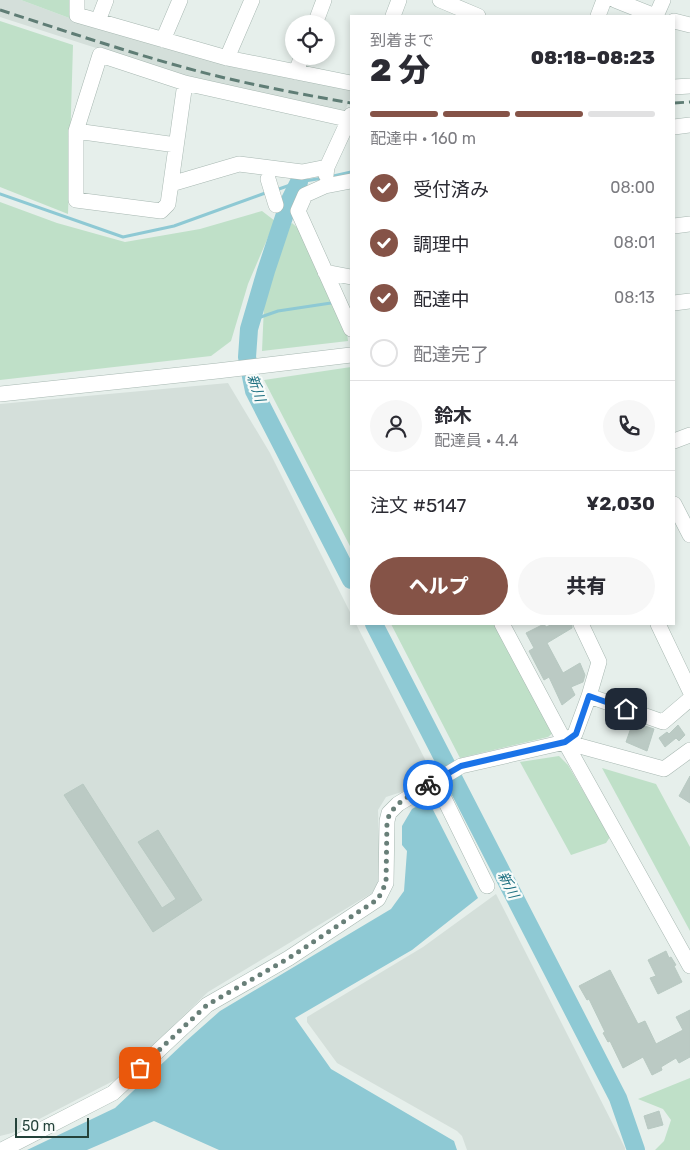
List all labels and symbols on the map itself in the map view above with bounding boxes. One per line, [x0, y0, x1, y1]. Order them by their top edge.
water label: 新川 [243, 372, 269, 406]
pin [605, 688, 647, 730]
courier [403, 760, 453, 810]
water label: 新川 [494, 869, 523, 903]
pin [119, 1047, 161, 1089]
scale bar [15, 1115, 89, 1138]

